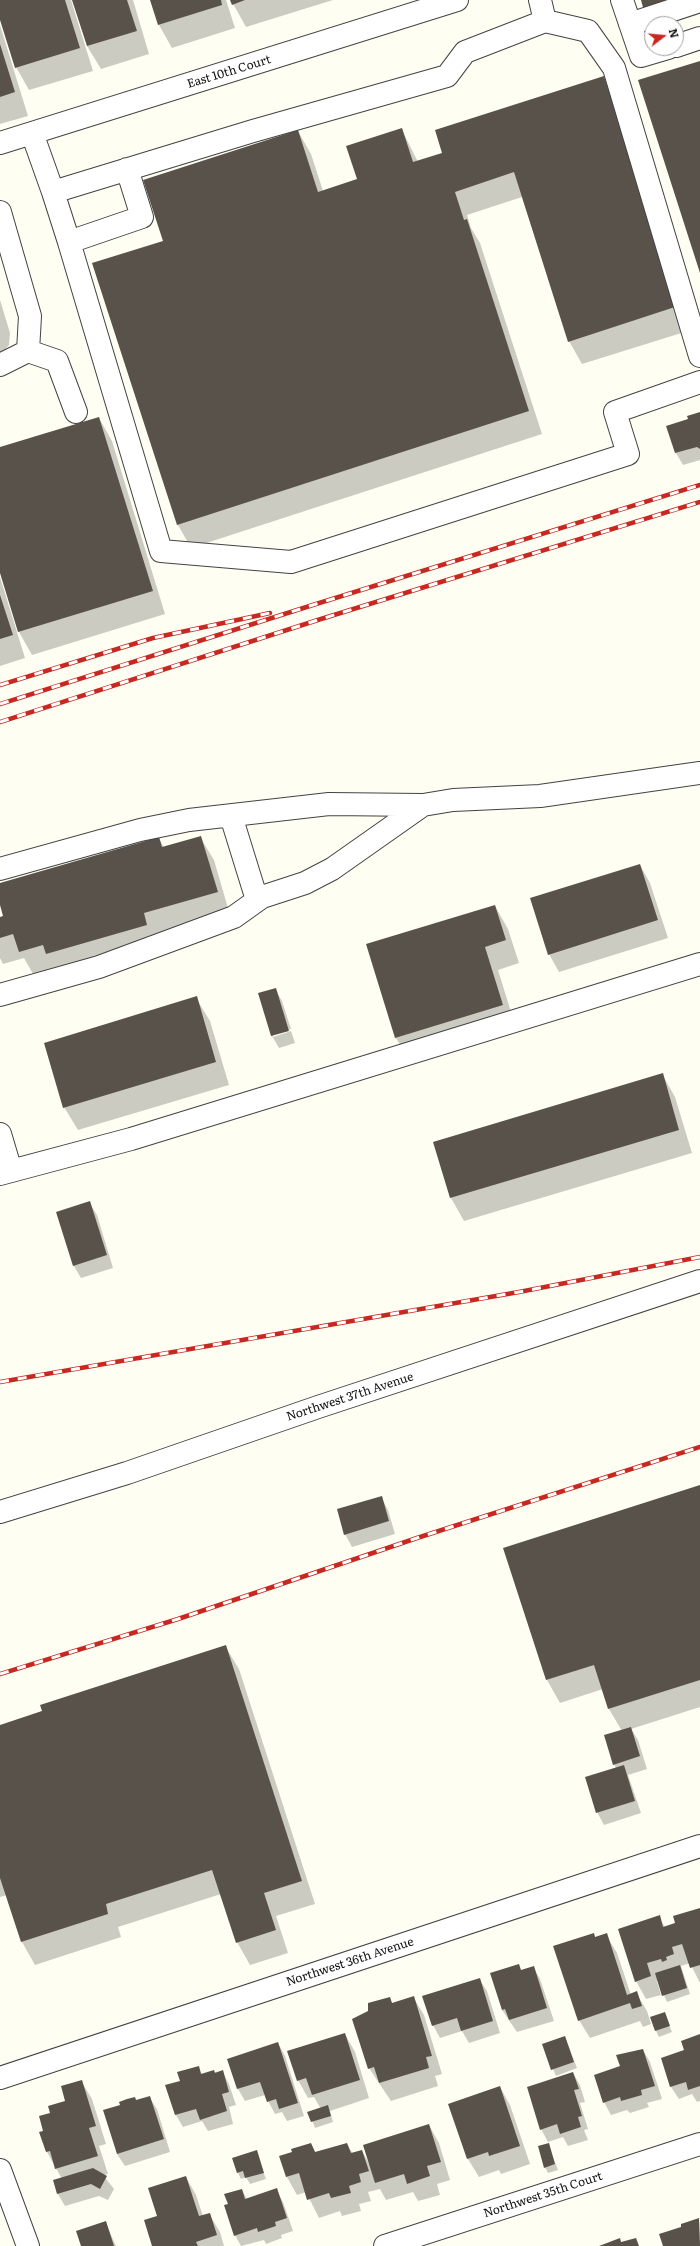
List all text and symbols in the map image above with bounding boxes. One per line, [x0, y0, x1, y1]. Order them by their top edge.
north arrow [644, 16, 684, 56]
text: N [666, 26, 684, 40]
street label: East 10th Court [185, 52, 273, 92]
street label: Northwest 37th Avenue [285, 1370, 415, 1424]
street label: Northwest 36th Avenue [284, 1935, 416, 1989]
street label: Northwest 35th Court [482, 2169, 604, 2221]

